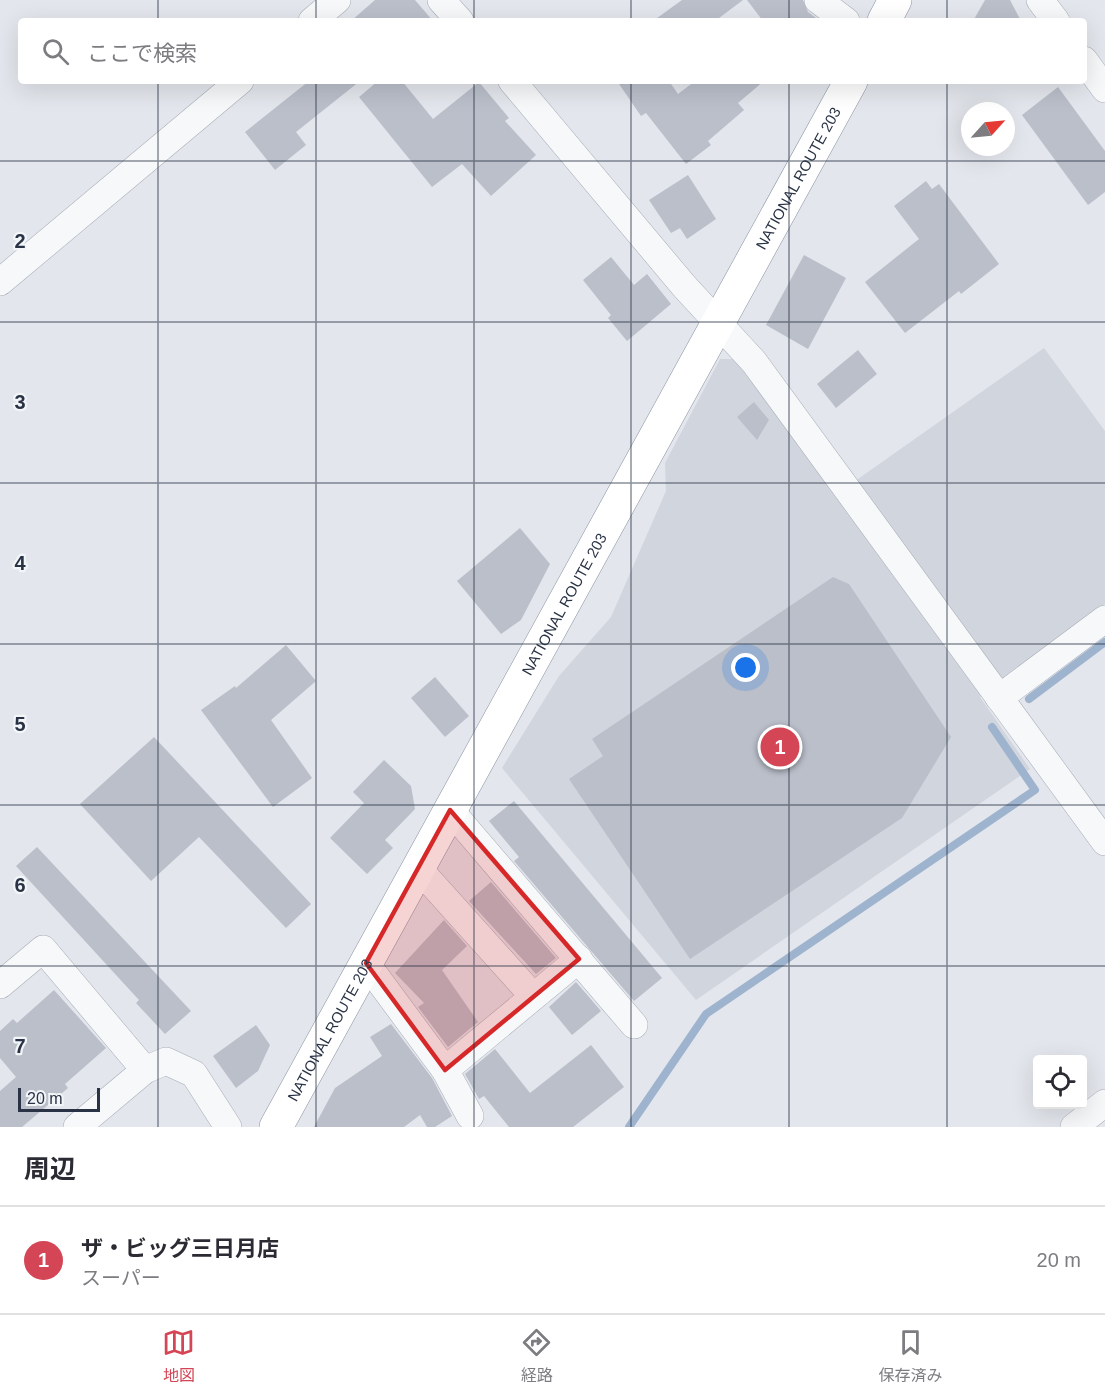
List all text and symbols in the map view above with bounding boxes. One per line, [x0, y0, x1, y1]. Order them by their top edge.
search box [18, 18, 1087, 84]
icon: search [39, 35, 72, 68]
text: ここで検索 [87, 41, 197, 66]
north arrow [961, 102, 1015, 156]
street label: NATIONAL ROUTE 203 [752, 104, 844, 252]
text: 2 [14, 230, 26, 252]
text: 3 [14, 391, 26, 413]
street label: NATIONAL ROUTE 203 [518, 530, 609, 678]
text: 4 [14, 552, 26, 574]
your location [731, 653, 760, 682]
text: 5 [14, 713, 26, 735]
pin: 1 [760, 724, 800, 770]
text: 6 [14, 874, 26, 896]
street label: NATIONAL ROUTE 203 [284, 956, 375, 1104]
text: 7 [14, 1035, 26, 1057]
map controls [1033, 1055, 1087, 1109]
button: locate [1033, 1055, 1087, 1109]
scale bar [18, 1085, 100, 1112]
text: 20 m [27, 1090, 63, 1107]
text: 周辺 [24, 1154, 76, 1184]
text: ザ・ビッグ三日月店 [81, 1236, 279, 1261]
text: 1 [38, 1249, 49, 1271]
text: 20 m [1037, 1249, 1081, 1271]
text: スーパー [81, 1267, 161, 1289]
tab: 地図 [162, 1326, 195, 1386]
tab: 経路 [520, 1326, 553, 1386]
tab: 保存済み [878, 1326, 942, 1386]

